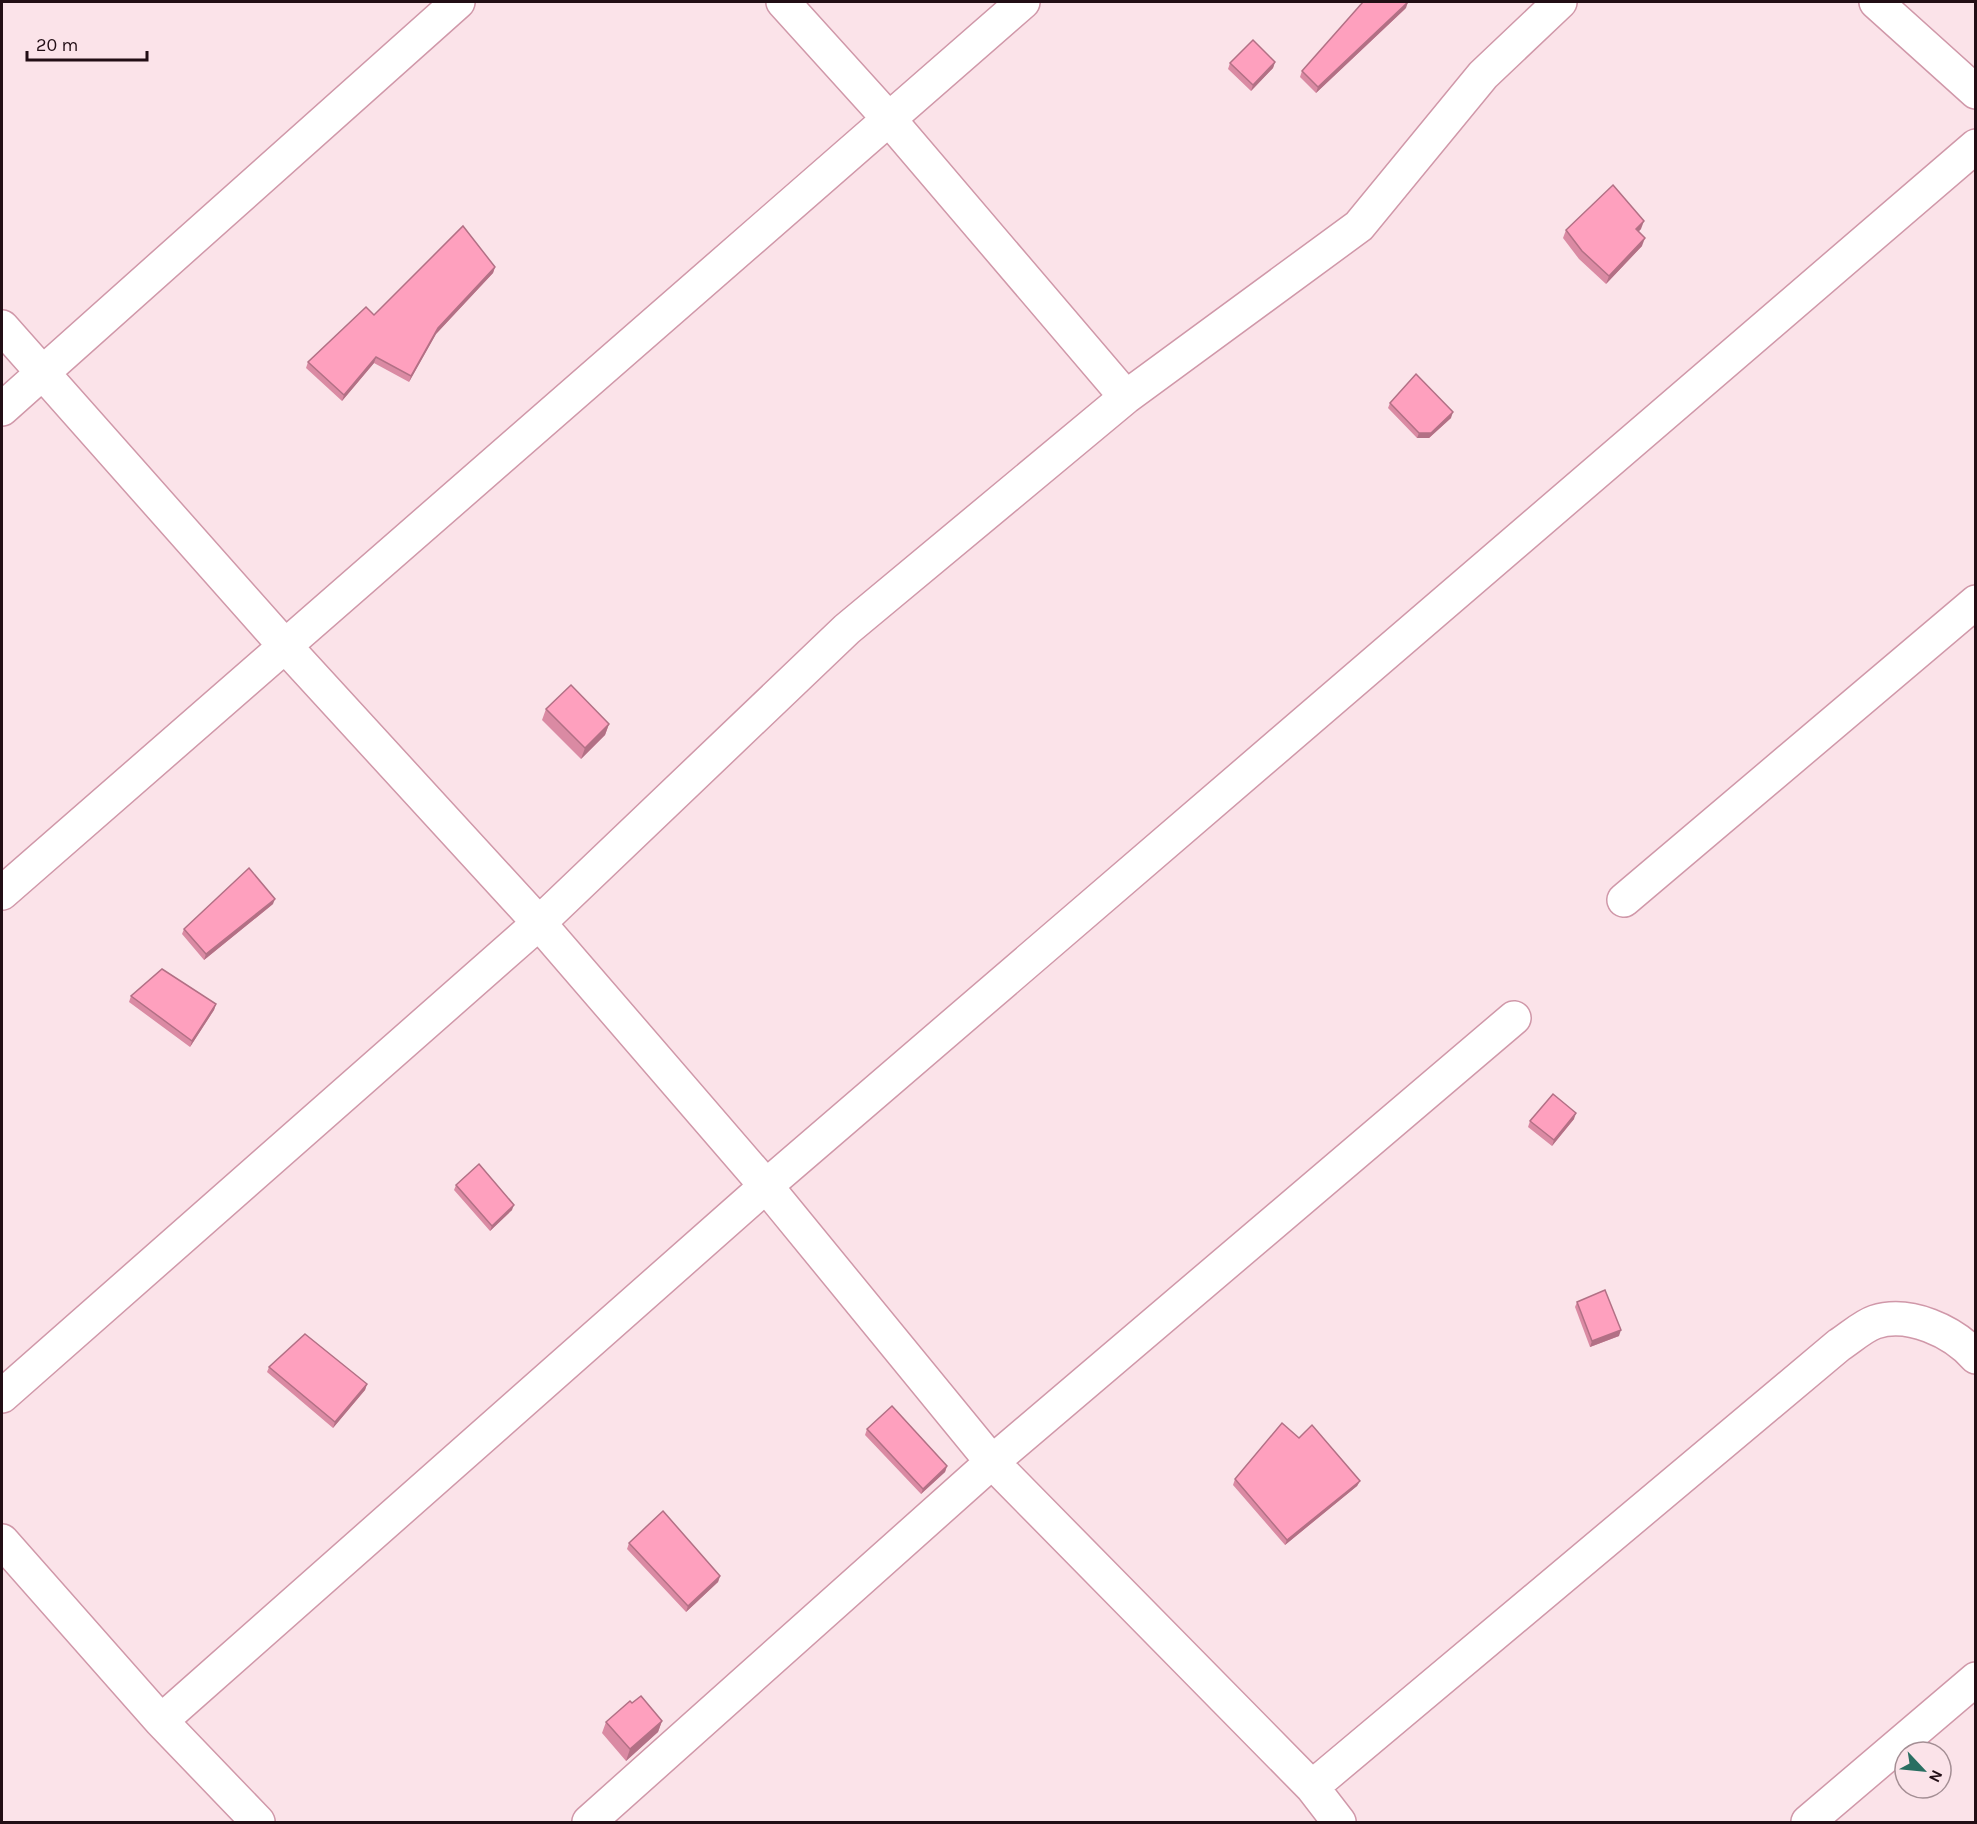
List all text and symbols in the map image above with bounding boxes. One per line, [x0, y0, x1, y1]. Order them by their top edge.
scale bar [27, 24, 147, 62]
text: 20 m [36, 34, 78, 56]
north arrow [1893, 1740, 1953, 1800]
text: N [1925, 1767, 1947, 1786]

